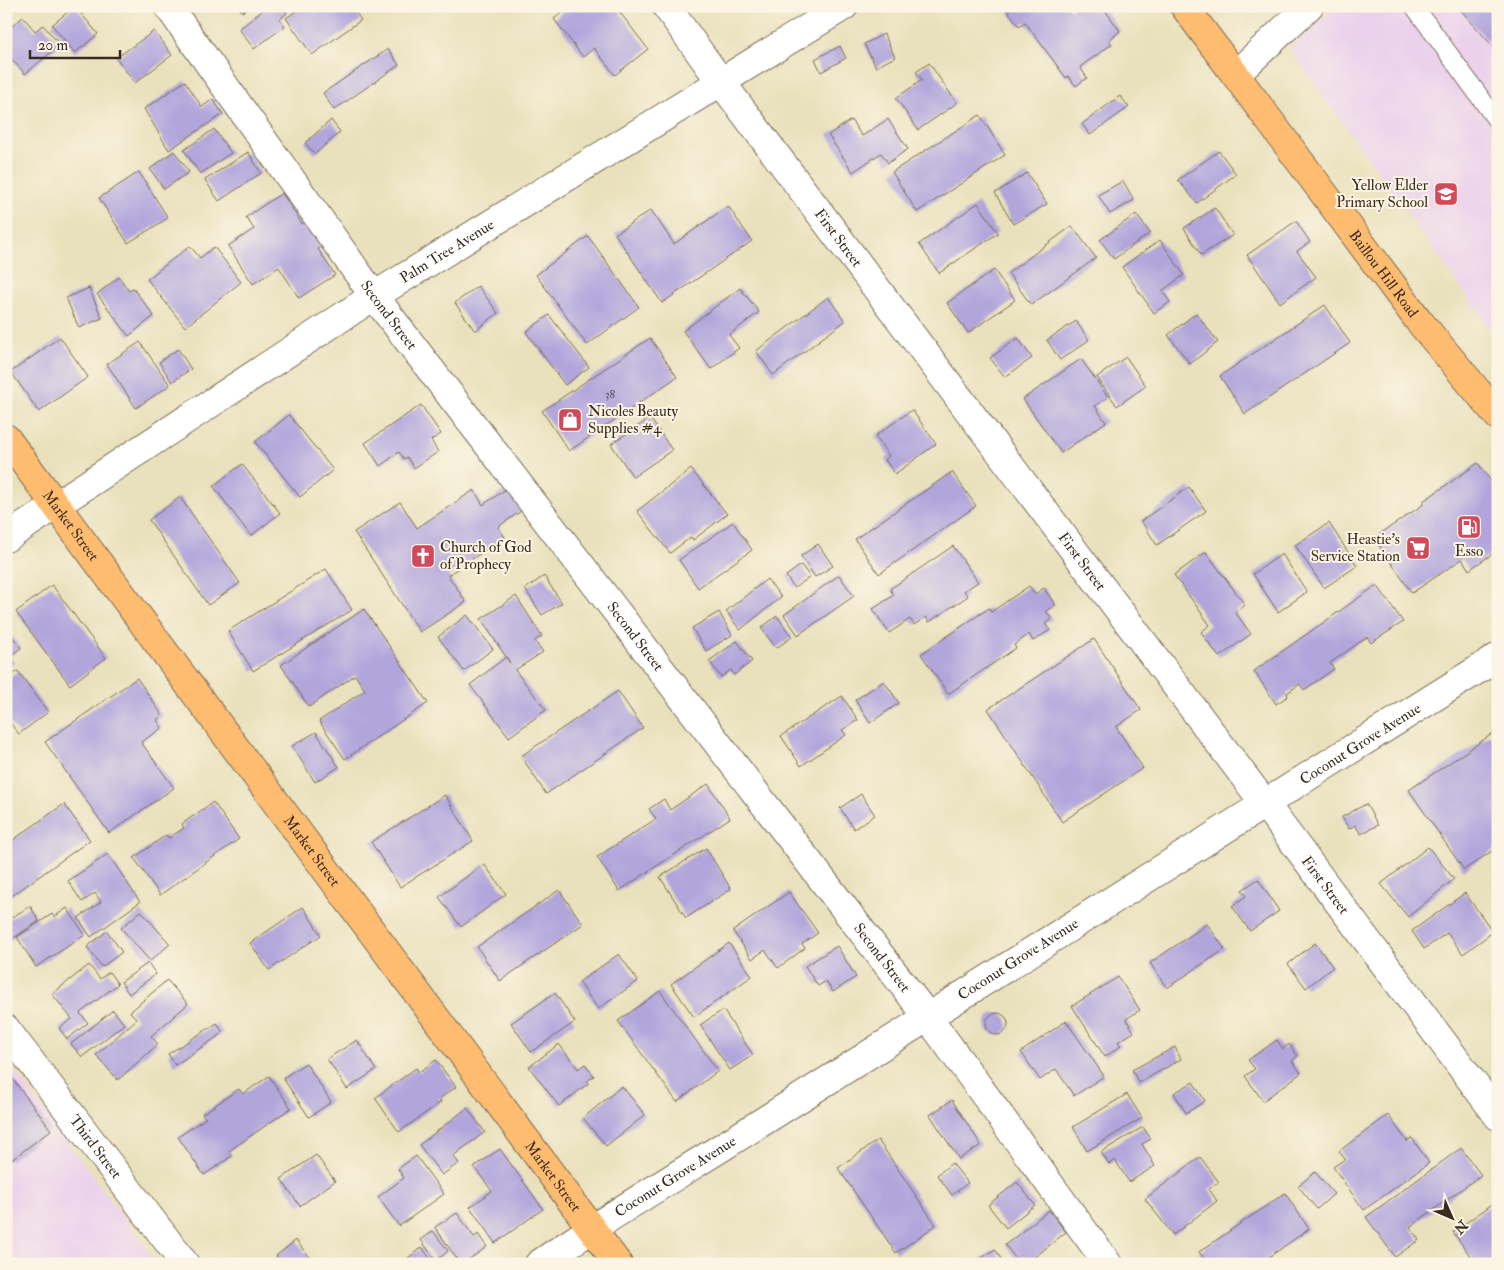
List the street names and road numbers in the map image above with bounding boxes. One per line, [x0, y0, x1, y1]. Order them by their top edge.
street label: First Street [810, 205, 866, 271]
street label: Palm Tree Avenue [396, 215, 498, 288]
street label: Baillou Hill Road [1344, 226, 1423, 322]
street label: Second Street [356, 277, 421, 354]
street label: Market Street [38, 487, 103, 565]
street label: First Street [1054, 529, 1110, 595]
street label: Second Street [602, 598, 668, 675]
street label: Coconut Grove Avenue [1296, 699, 1424, 789]
street label: Market Street [279, 812, 344, 891]
street label: First Street [1297, 852, 1353, 919]
street label: Coconut Grove Avenue [954, 914, 1082, 1005]
street label: Second Street [849, 920, 914, 996]
street label: Third Street [65, 1111, 126, 1183]
street label: Coconut Grove Avenue [611, 1132, 740, 1222]
street label: Market Street [520, 1137, 585, 1216]

